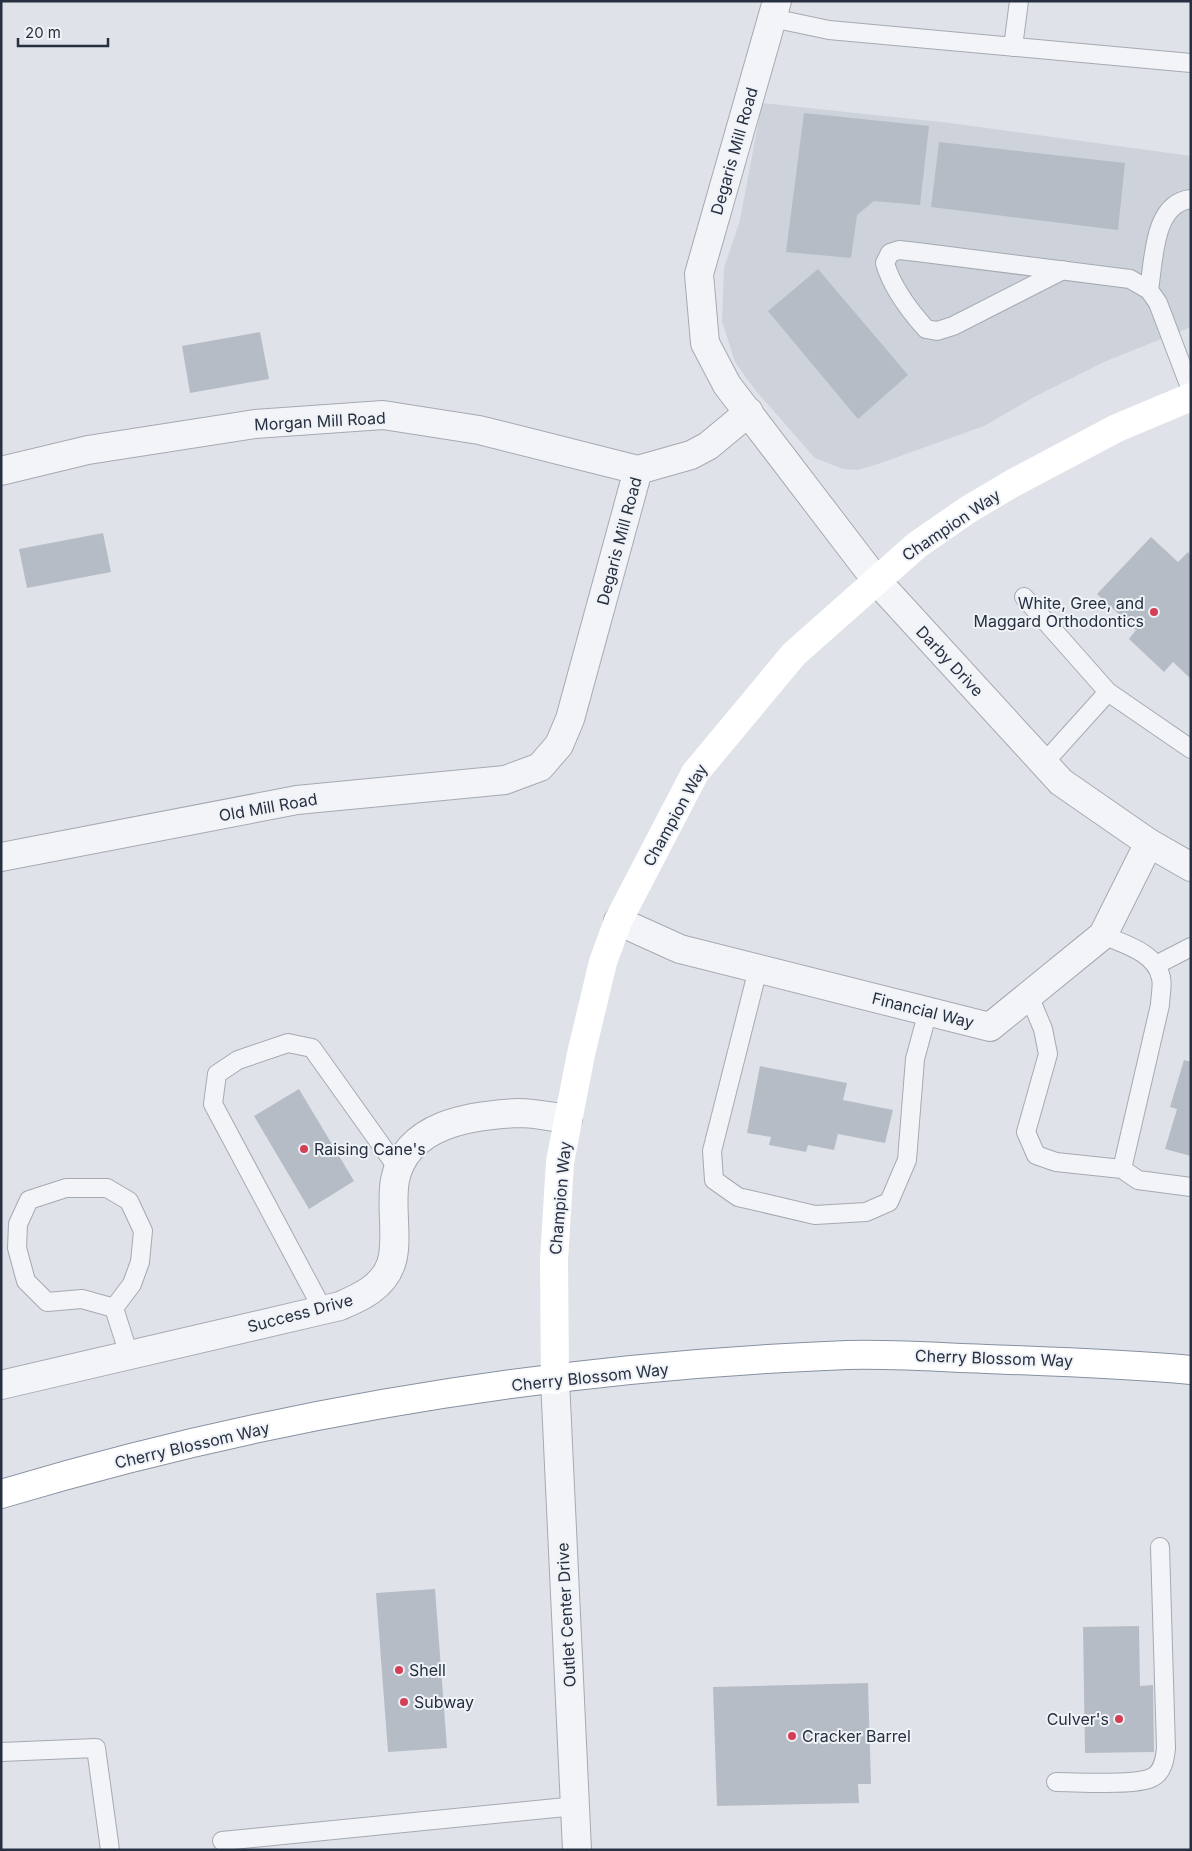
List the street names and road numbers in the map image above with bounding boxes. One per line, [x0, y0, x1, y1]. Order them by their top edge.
street label: Degaris Mill Road [706, 85, 762, 217]
street label: Morgan Mill Road [254, 408, 386, 434]
street label: Degaris Mill Road [592, 475, 646, 607]
street label: Champion Way [898, 485, 1004, 565]
street label: Darby Drive [912, 621, 988, 701]
street label: Champion Way [639, 760, 711, 870]
street label: Old Mill Road [217, 789, 319, 825]
street label: Financial Way [870, 988, 976, 1032]
street label: Champion Way [545, 1140, 575, 1256]
street label: Success Drive [245, 1289, 355, 1337]
street label: Cherry Blossom Way [915, 1345, 1073, 1371]
street label: Cherry Blossom Way [510, 1359, 670, 1395]
street label: Cherry Blossom Way [113, 1417, 271, 1473]
street label: Outlet Center Drive [552, 1542, 580, 1688]

